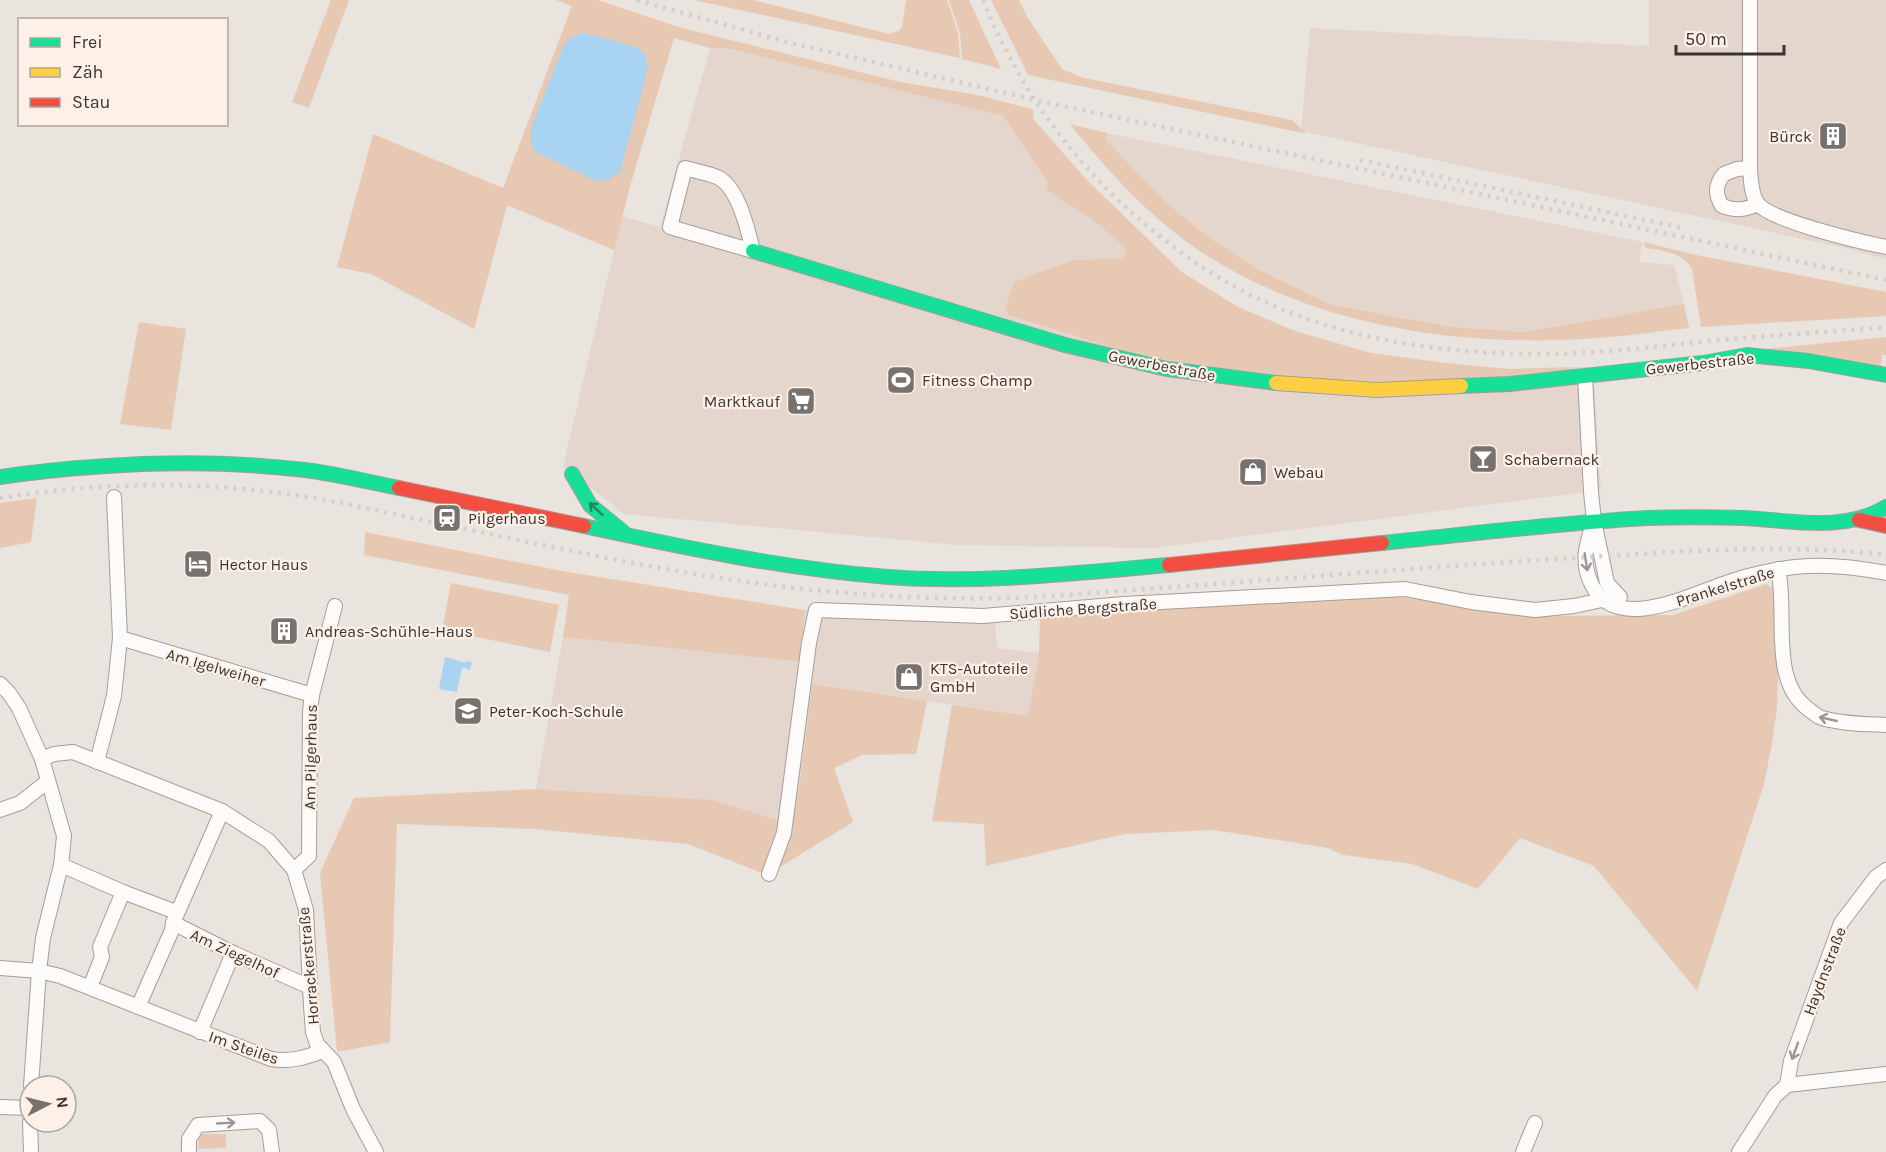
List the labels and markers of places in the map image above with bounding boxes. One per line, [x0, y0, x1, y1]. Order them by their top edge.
building icon: Bürck [1817, 120, 1849, 152]
place label: Bürck [1769, 127, 1812, 146]
sports icon: Fitness Champ [885, 364, 917, 396]
place label: Fitness Champ [922, 371, 1032, 390]
supermarket icon: Marktkauf [785, 385, 817, 417]
place label: Marktkauf [704, 392, 781, 411]
bar icon: Schabernack [1467, 443, 1499, 475]
place label: Schabernack [1504, 450, 1600, 469]
shop icon: Webau [1237, 456, 1269, 488]
place label: Webau [1274, 463, 1324, 482]
station icon: Pilgerhaus [431, 502, 463, 534]
place label: Pilgerhaus [468, 509, 546, 528]
hotel icon: Hector Haus [182, 548, 214, 580]
place label: Hector Haus [219, 555, 308, 574]
building icon: Andreas-Schühle-Haus [268, 615, 300, 647]
place label: Andreas-Schühle-Haus [305, 622, 473, 641]
place label: KTS-Autoteile GmbH [930, 659, 1028, 696]
shop icon: KTS-Autoteile GmbH [893, 661, 925, 693]
school or university icon: Peter-Koch-Schule [452, 695, 484, 727]
place label: Peter-Koch-Schule [489, 702, 624, 721]

